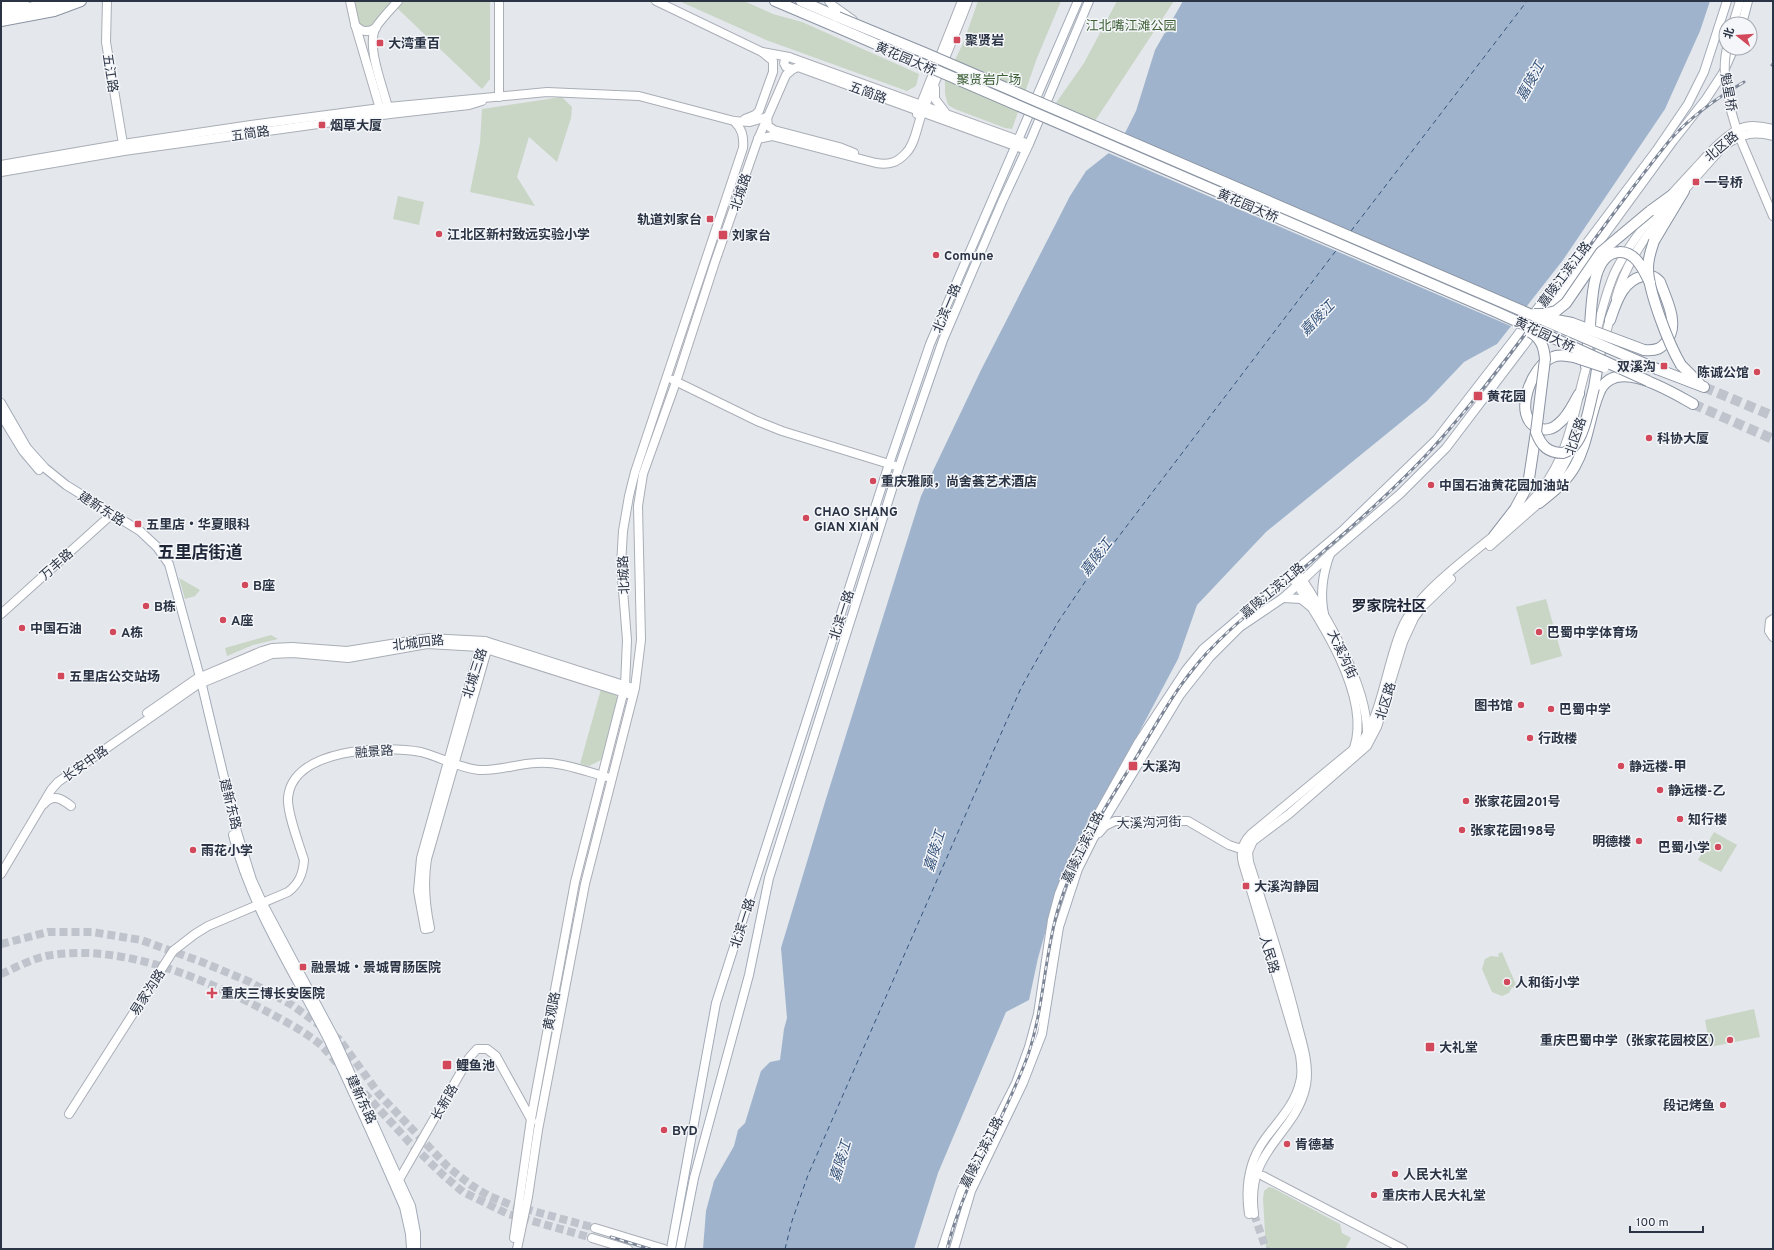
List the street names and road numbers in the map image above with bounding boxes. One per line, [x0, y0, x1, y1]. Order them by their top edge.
street label: 黄花园大桥 [872, 40, 938, 80]
street label: 五江路 [98, 53, 120, 94]
street label: 魁星桥 [1716, 72, 1739, 113]
street label: 五简路 [846, 80, 888, 108]
street label: 五简路 [230, 124, 271, 146]
street label: 北区路 [1702, 128, 1742, 166]
street label: 北城路 [727, 171, 756, 214]
street label: 黄花园大桥 [1214, 187, 1280, 227]
street label: 嘉陵江滨江路 [1535, 239, 1595, 311]
street label: 北滨一路 [929, 281, 965, 336]
street label: 黄花园大桥 [1511, 315, 1577, 357]
street label: 北区路 [1562, 415, 1591, 458]
street label: 建新东路 [75, 489, 127, 530]
street label: 万丰路 [37, 546, 77, 584]
street label: 北城路 [615, 555, 634, 595]
street label: 嘉陵江滨江路 [1238, 560, 1308, 623]
street label: 北滨一路 [826, 588, 859, 643]
street label: 大溪沟街 [1323, 628, 1359, 682]
street label: 北城四路 [391, 632, 445, 655]
street label: 北城三路 [459, 646, 492, 701]
street label: 北区路 [1373, 680, 1400, 723]
street label: 长安中路 [60, 743, 112, 786]
street label: 融景路 [354, 744, 394, 762]
street label: 建新东路 [215, 777, 243, 832]
street label: 嘉陵江滨江路 [1059, 809, 1108, 886]
street label: 大溪沟河街 [1116, 815, 1182, 833]
street label: 北滨一路 [727, 896, 760, 951]
street label: 人民路 [1255, 934, 1281, 976]
street label: 易家沟路 [127, 966, 170, 1019]
street label: 黄观路 [541, 991, 565, 1032]
street label: 建新东路 [342, 1073, 378, 1127]
street label: 长新路 [429, 1082, 462, 1124]
street label: 嘉陵江滨江路 [957, 1114, 1008, 1191]

